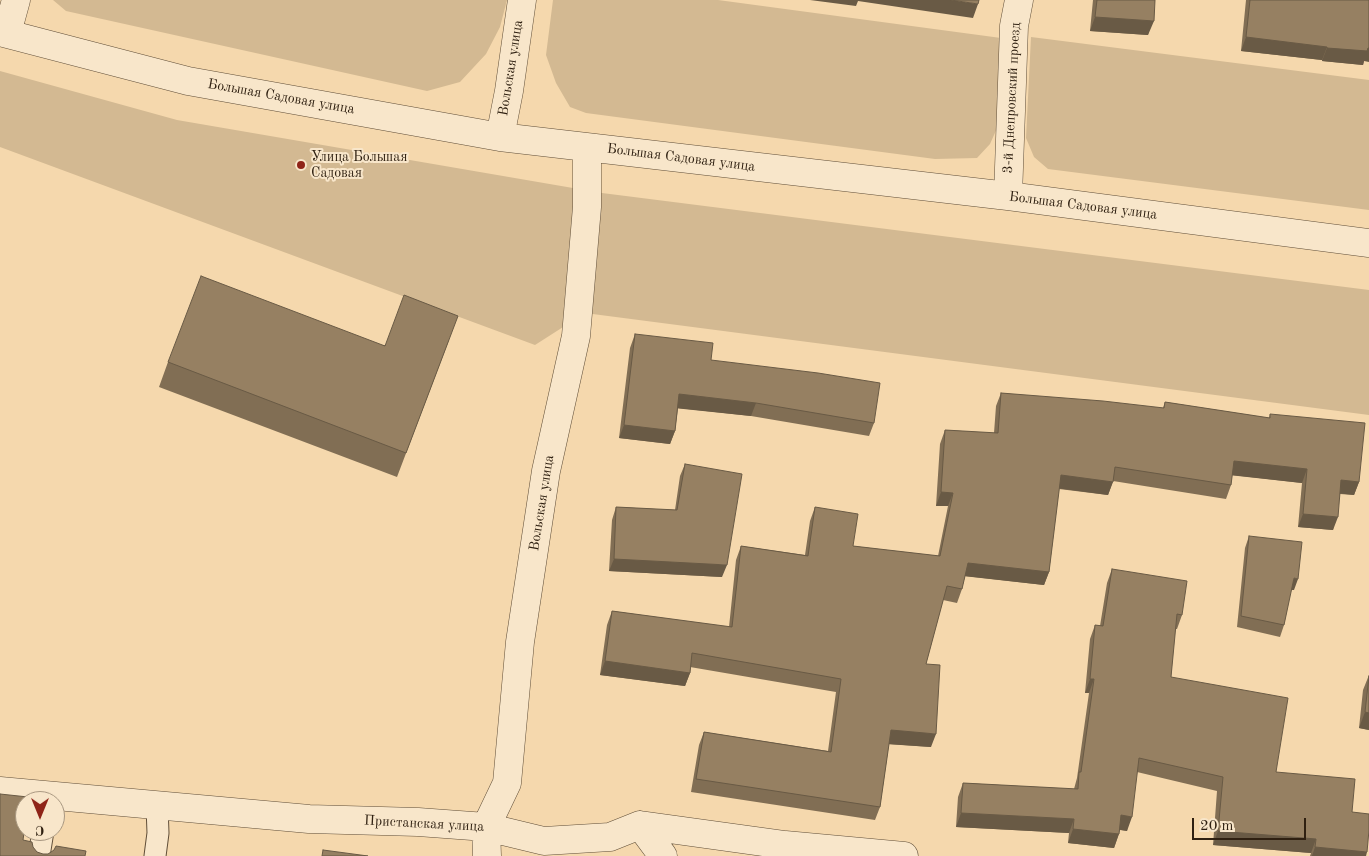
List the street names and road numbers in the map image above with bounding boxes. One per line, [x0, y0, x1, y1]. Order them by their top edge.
street label: Вольская улица [495, 19, 527, 117]
street label: 3-й Днепровский проезд [1000, 22, 1024, 174]
street label: Большая Садовая улица [206, 76, 356, 118]
street label: Большая Садовая улица [606, 141, 756, 175]
street label: Большая Садовая улица [1008, 189, 1158, 223]
street label: Вольская улица [526, 454, 558, 552]
street label: Пристанская улица [364, 812, 484, 836]

